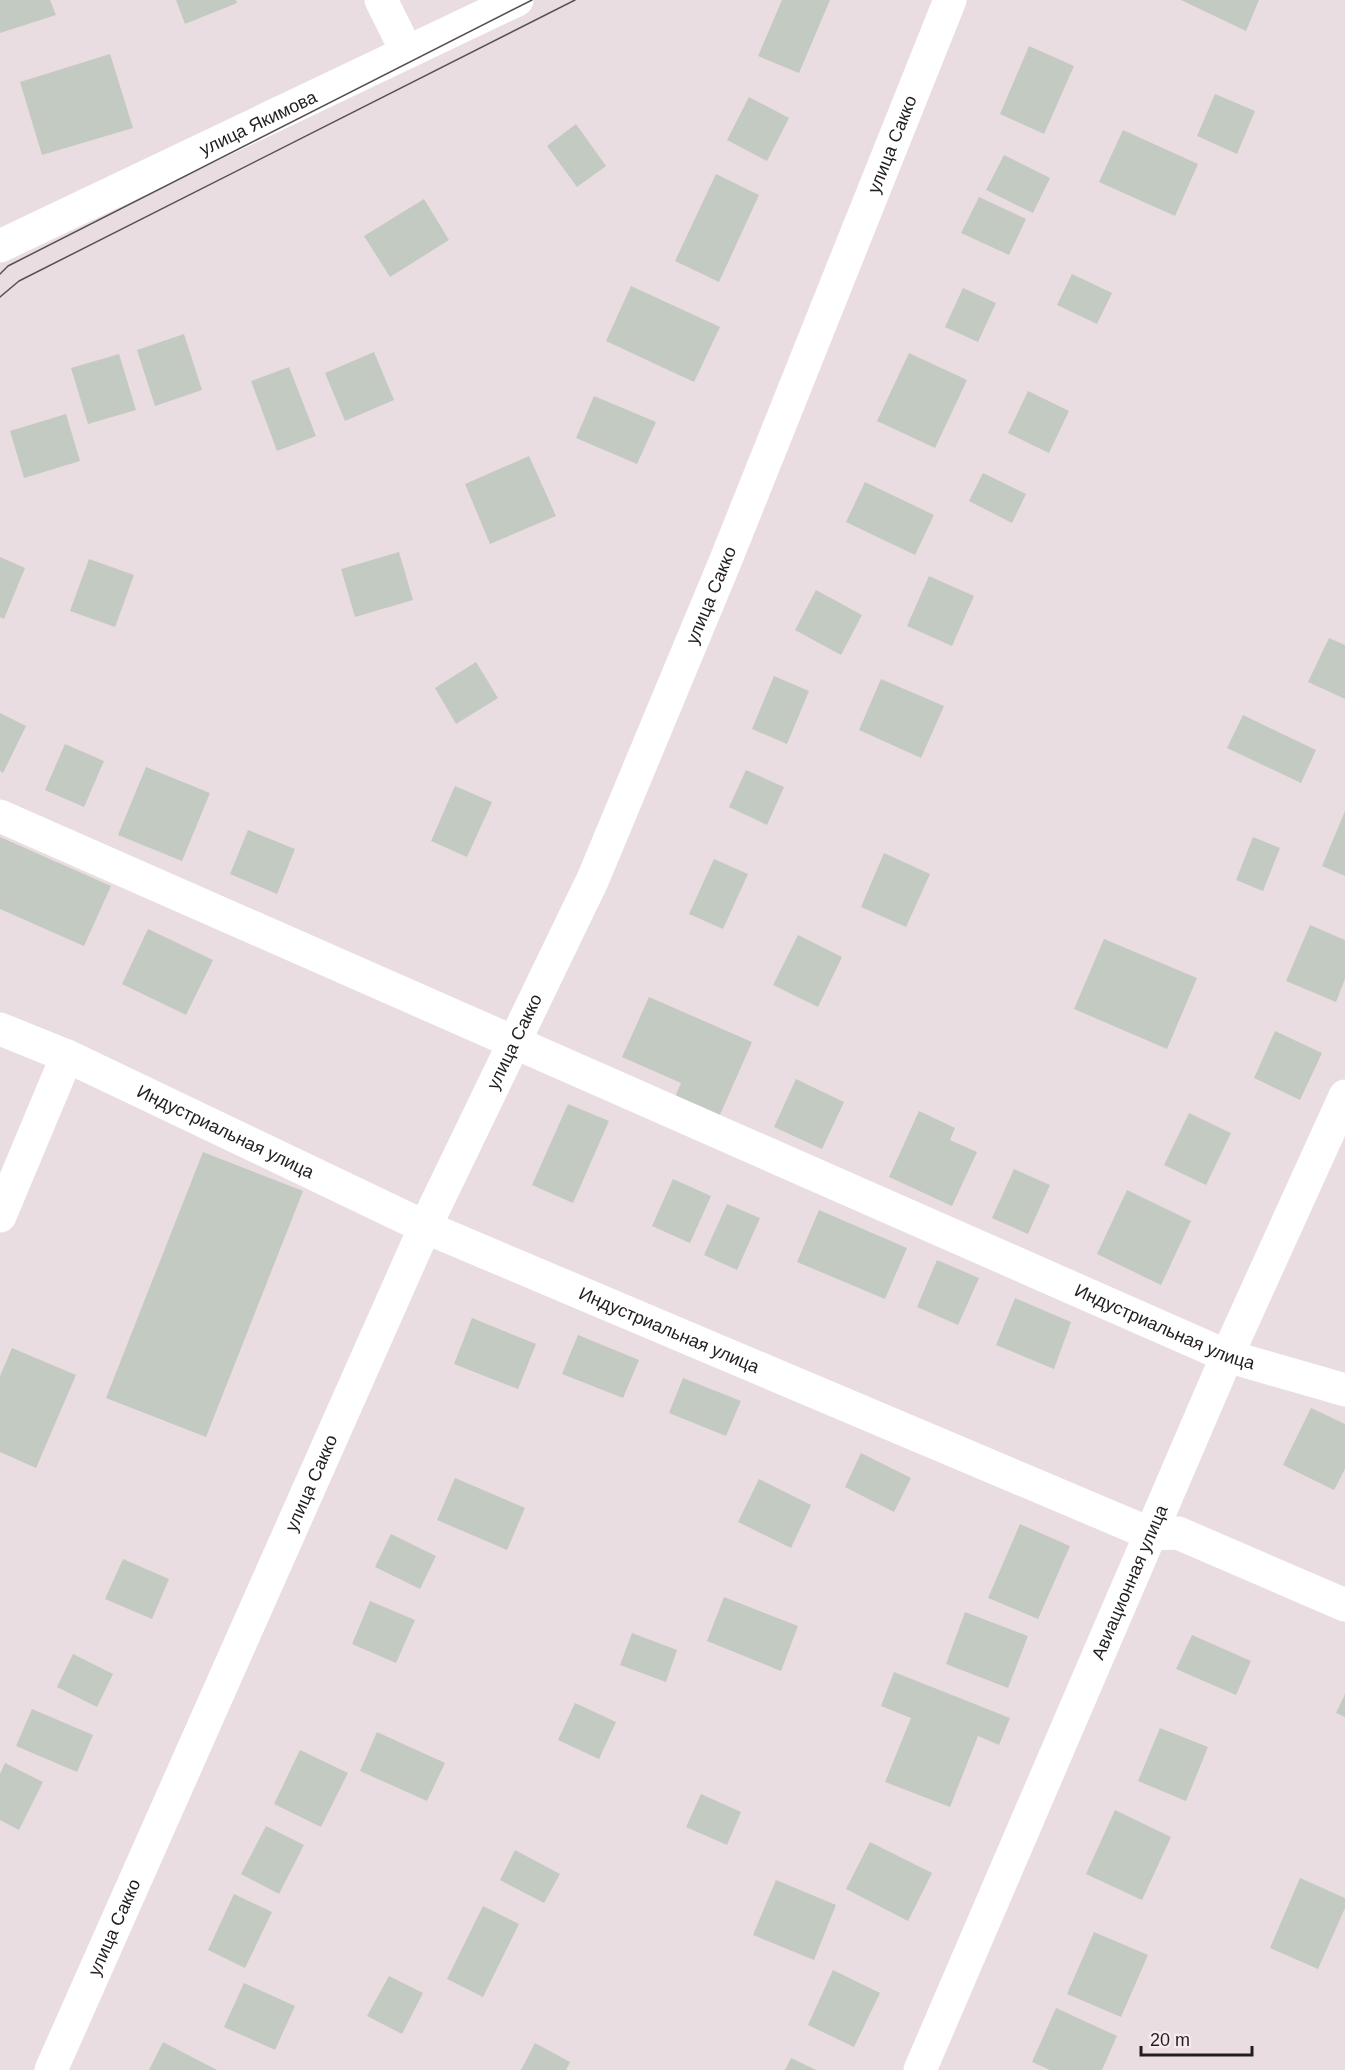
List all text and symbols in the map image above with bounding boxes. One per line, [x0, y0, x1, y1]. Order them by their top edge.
street label: улица Якимова [197, 86, 321, 159]
street label: улица Сакко [864, 92, 921, 196]
street label: улица Сакко [682, 544, 740, 647]
street label: улица Сакко [483, 991, 546, 1093]
street label: Индустриальная улица [134, 1081, 318, 1183]
street label: Индустриальная улица [1072, 1280, 1258, 1374]
street label: Индустриальная улица [576, 1283, 763, 1378]
street label: улица Сакко [281, 1432, 342, 1535]
street label: Авиационная улица [1088, 1501, 1172, 1662]
street label: улица Сакко [84, 1876, 144, 1979]
scale bar [1141, 2019, 1252, 2057]
text: 20 m [1150, 2030, 1190, 2050]

